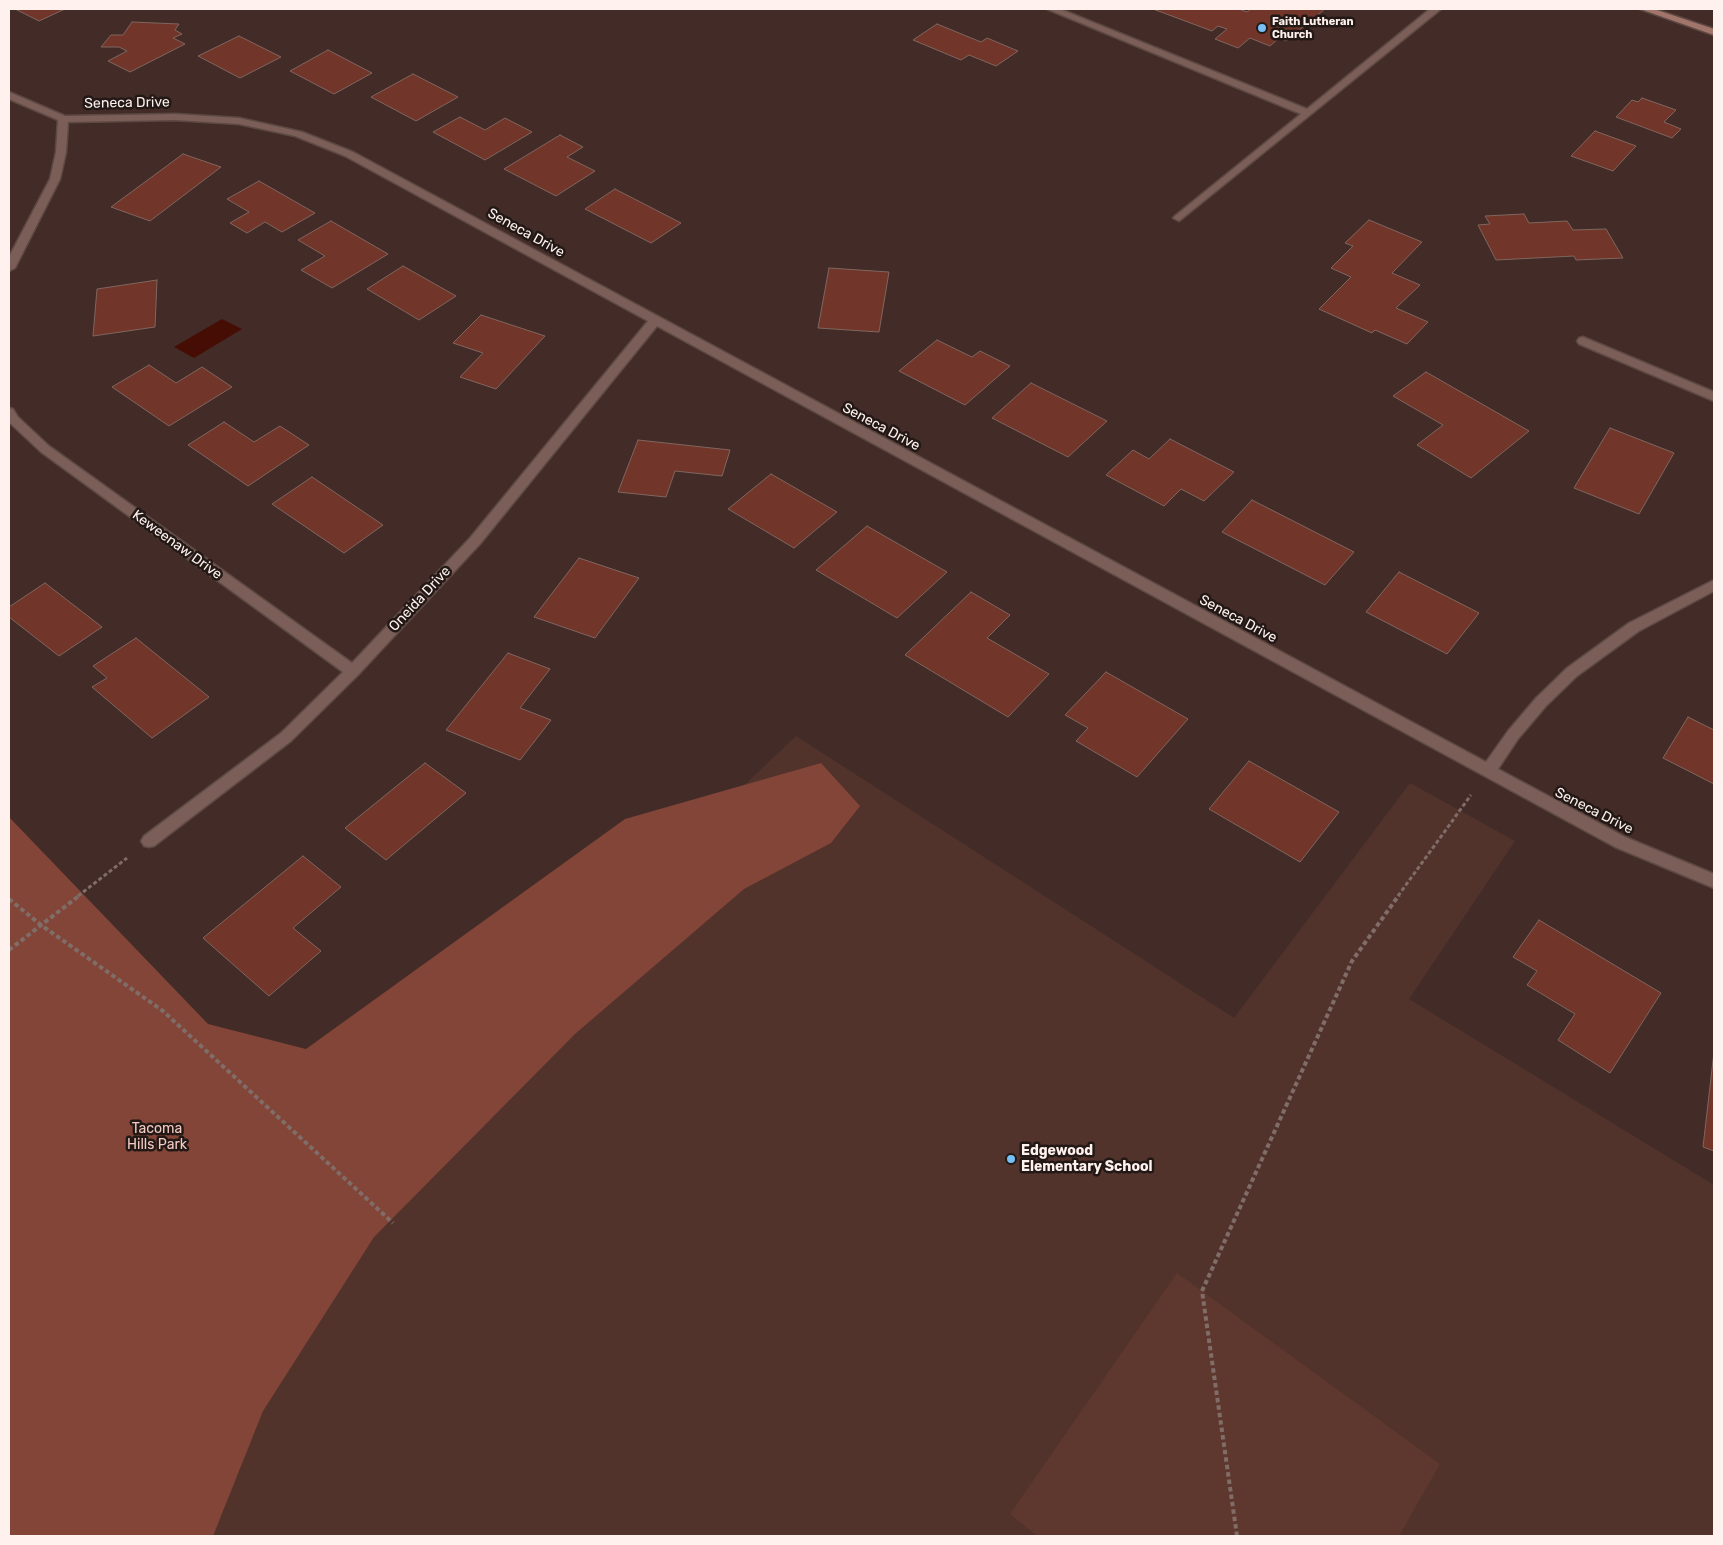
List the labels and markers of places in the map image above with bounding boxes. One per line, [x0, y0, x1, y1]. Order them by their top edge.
place label: Faith Lutheran Church [1272, 15, 1354, 41]
marker: Faith Lutheran Church [1256, 22, 1268, 34]
place label: Edgewood Elementary School [1021, 1143, 1153, 1176]
marker: Edgewood Elementary School [1005, 1153, 1017, 1165]

